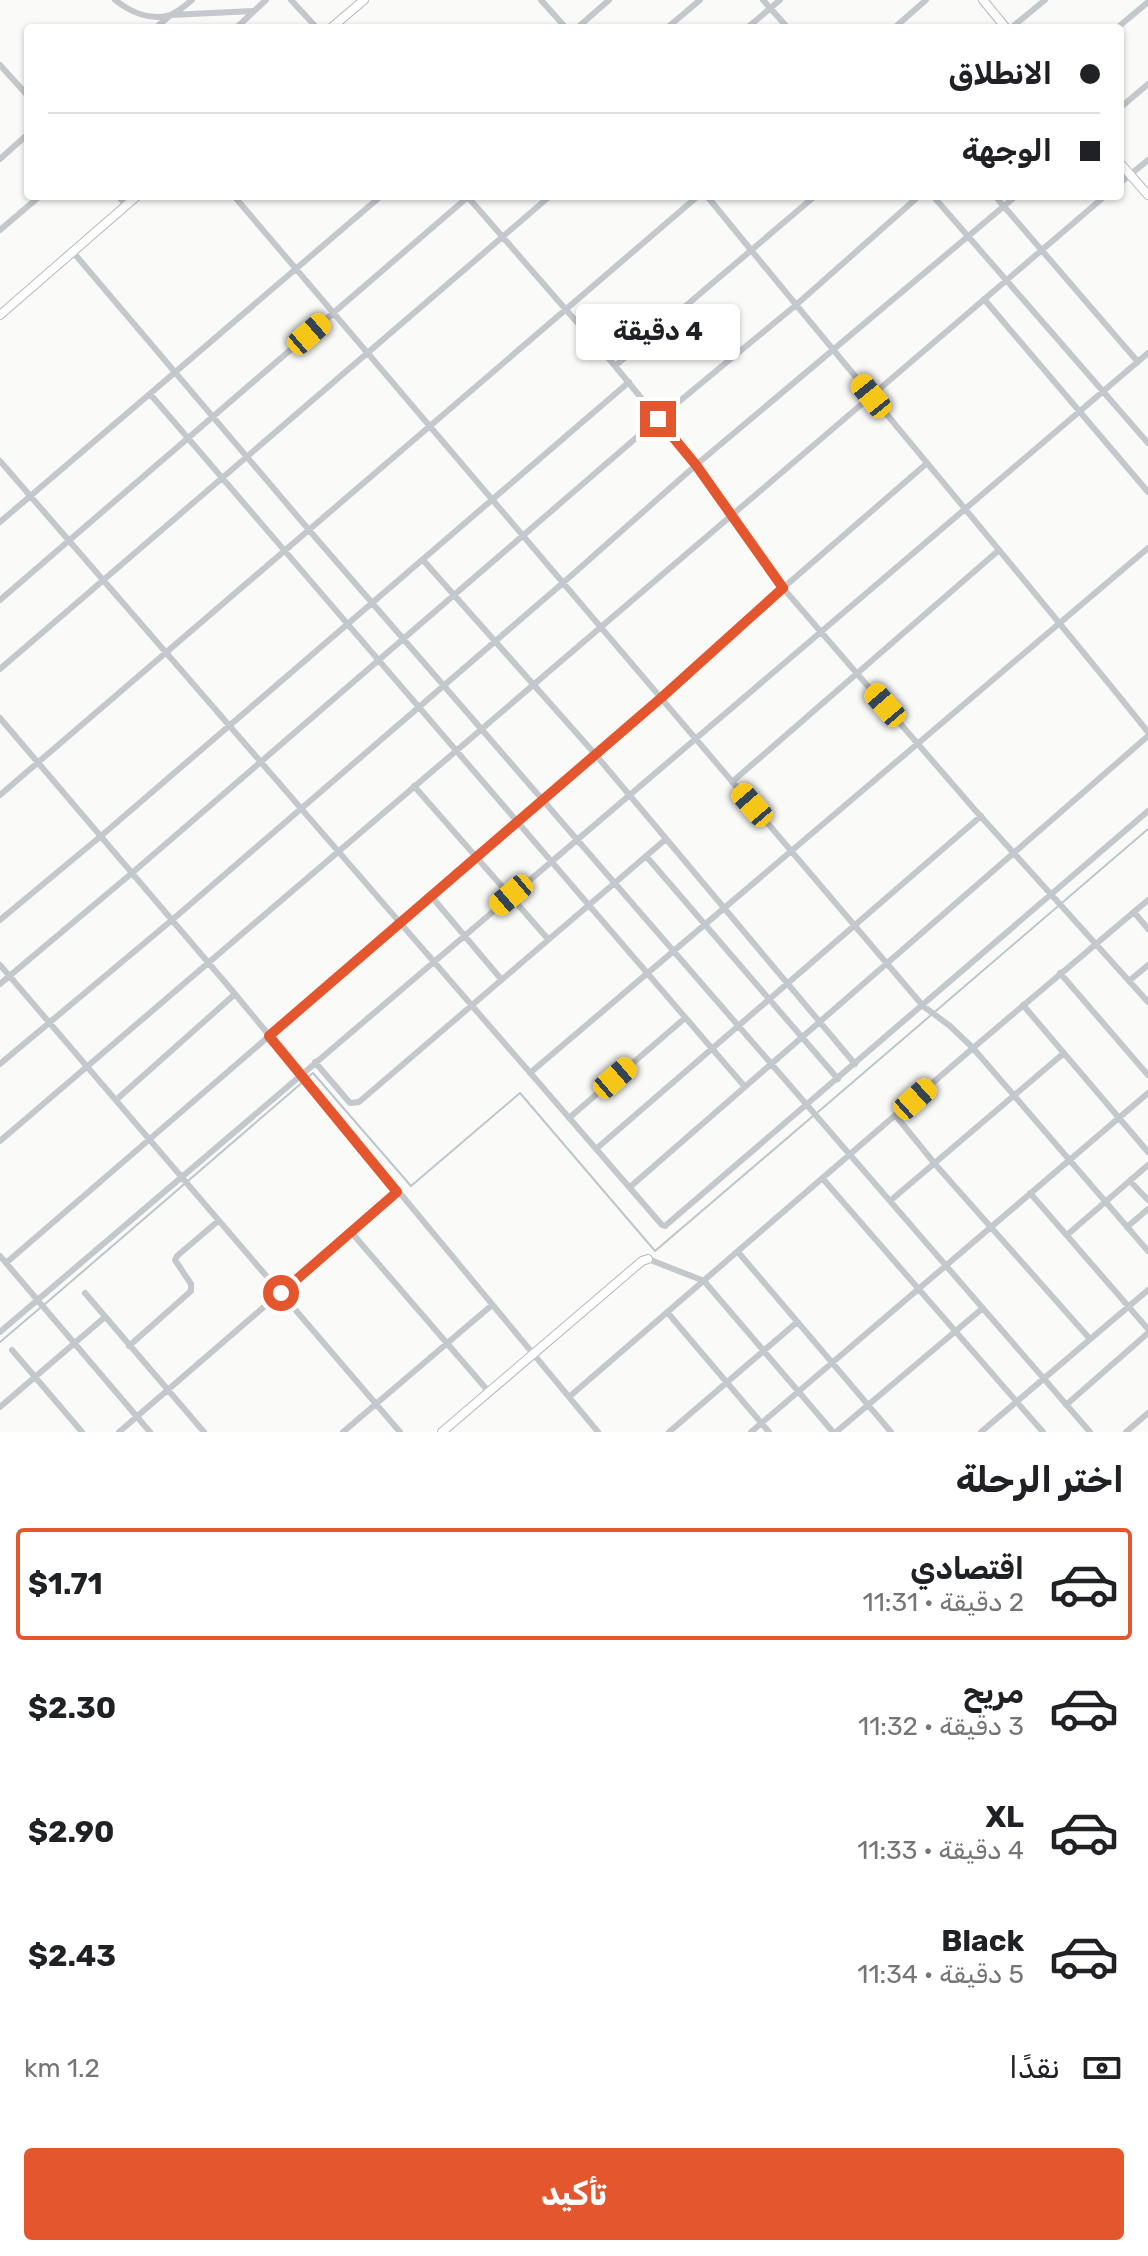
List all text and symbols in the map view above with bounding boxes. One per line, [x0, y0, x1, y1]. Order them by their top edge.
text: الانطلاق [948, 56, 1052, 92]
text: الوجهة [962, 133, 1052, 169]
callout: 4 دقيقة [576, 303, 740, 359]
car [283, 309, 335, 359]
text: 4 دقيقة [613, 316, 703, 347]
car [847, 370, 895, 422]
route end [640, 401, 676, 437]
car [860, 679, 910, 731]
car [727, 779, 777, 831]
car [485, 870, 537, 920]
car [589, 1053, 641, 1103]
car [889, 1074, 941, 1124]
route start [263, 1275, 299, 1311]
text: اختر الرحلة [956, 1458, 1124, 1501]
icon: car [1048, 1548, 1120, 1620]
text: اقتصادي [910, 1551, 1024, 1587]
text: $1.71 [28, 1566, 103, 1602]
text: 2 دقيقة · 11:31 [863, 1587, 1024, 1618]
icon: car [1048, 1672, 1120, 1744]
text: مريح [963, 1675, 1024, 1711]
text: $2.30 [28, 1690, 116, 1726]
text: 3 دقيقة · 11:32 [858, 1711, 1024, 1742]
icon: car [1048, 1796, 1120, 1868]
text: XL [985, 1799, 1024, 1835]
text: $2.90 [28, 1814, 115, 1850]
text: 4 دقيقة · 11:33 [857, 1835, 1024, 1866]
icon: car [1048, 1920, 1120, 1992]
text: Black [941, 1923, 1024, 1959]
text: $2.43 [28, 1938, 116, 1974]
text: 5 دقيقة · 11:34 [857, 1959, 1024, 1990]
icon: cash [1080, 2046, 1124, 2090]
text: نقدًا [1009, 2050, 1060, 2086]
text: 1.2 km [24, 2053, 100, 2084]
button: تأكيد [24, 2148, 1124, 2240]

